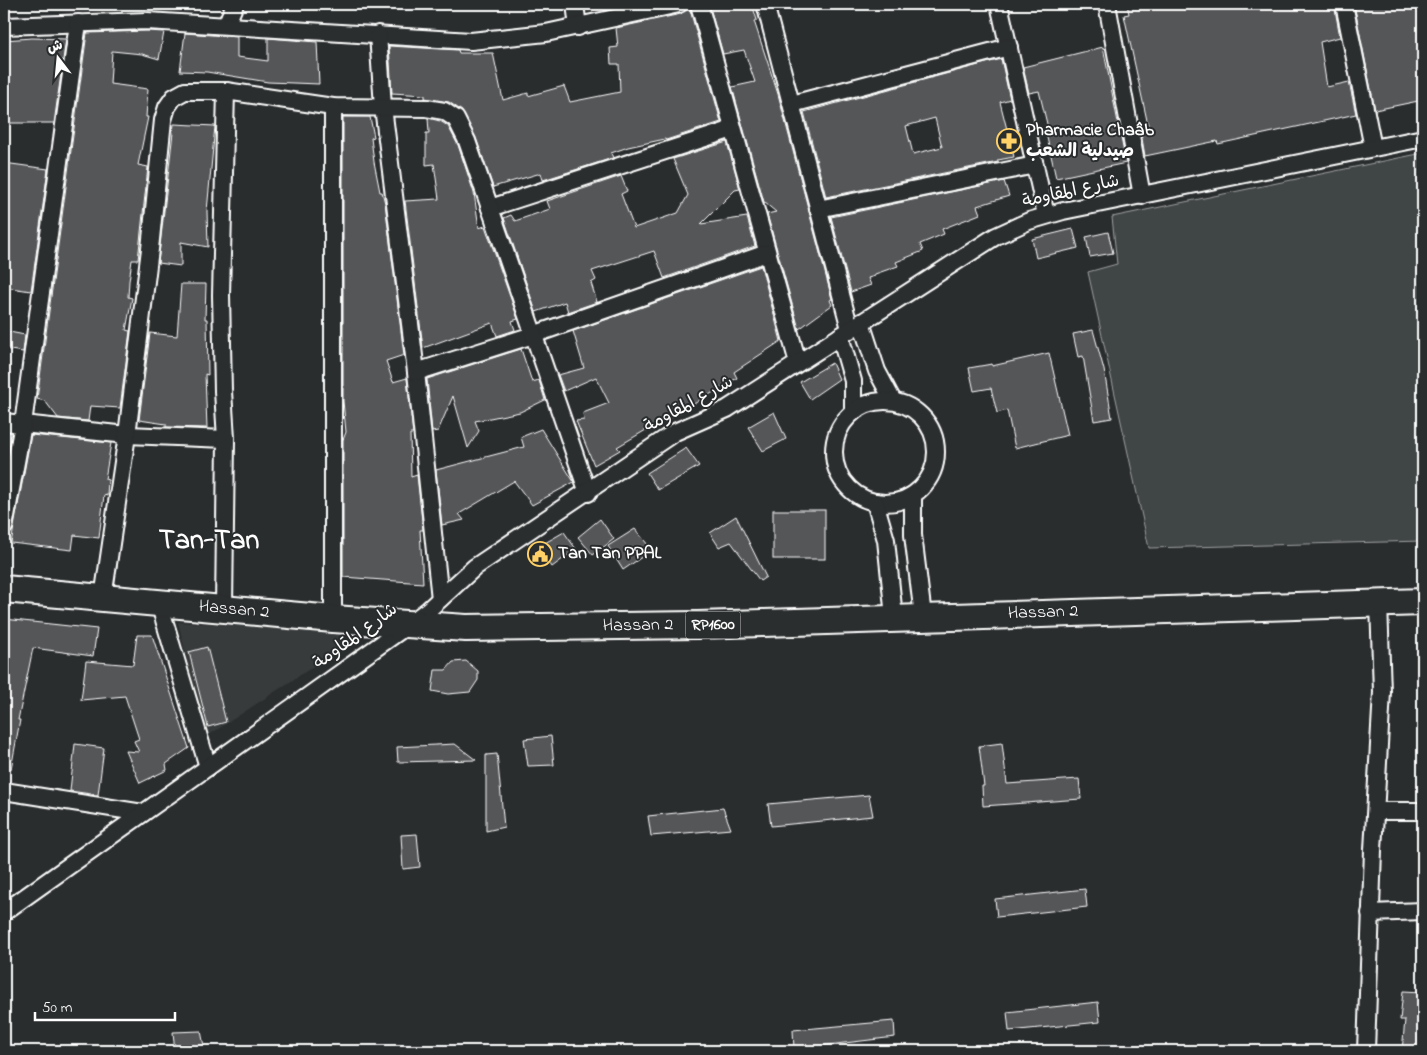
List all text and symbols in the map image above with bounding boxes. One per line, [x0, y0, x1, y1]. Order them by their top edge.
north arrow [32, 32, 82, 82]
text: ش [45, 35, 65, 59]
place label: Pharmacie Chaâb صيدلية الشعب [1026, 118, 1155, 165]
pharmacy icon: Pharmacie Chaâb صيدلية الشعب [996, 128, 1022, 154]
street label: شارع المقاومة [1020, 168, 1122, 216]
street label: شارع المقاومة [639, 370, 739, 440]
district label: Tan-Tan [159, 521, 259, 562]
public building icon: Tan Tan PPAL [527, 541, 553, 567]
place label: Tan Tan PPAL [558, 541, 662, 567]
street label: Hassan 2 [198, 594, 270, 626]
street label: شارع المقاومة [308, 597, 404, 677]
street label: Hassan 2 [1007, 599, 1079, 627]
street label: Hassan 2 [603, 612, 674, 640]
road number: RP1600 [686, 612, 740, 638]
scale bar [35, 990, 175, 1022]
text: 50 m [42, 997, 73, 1019]

